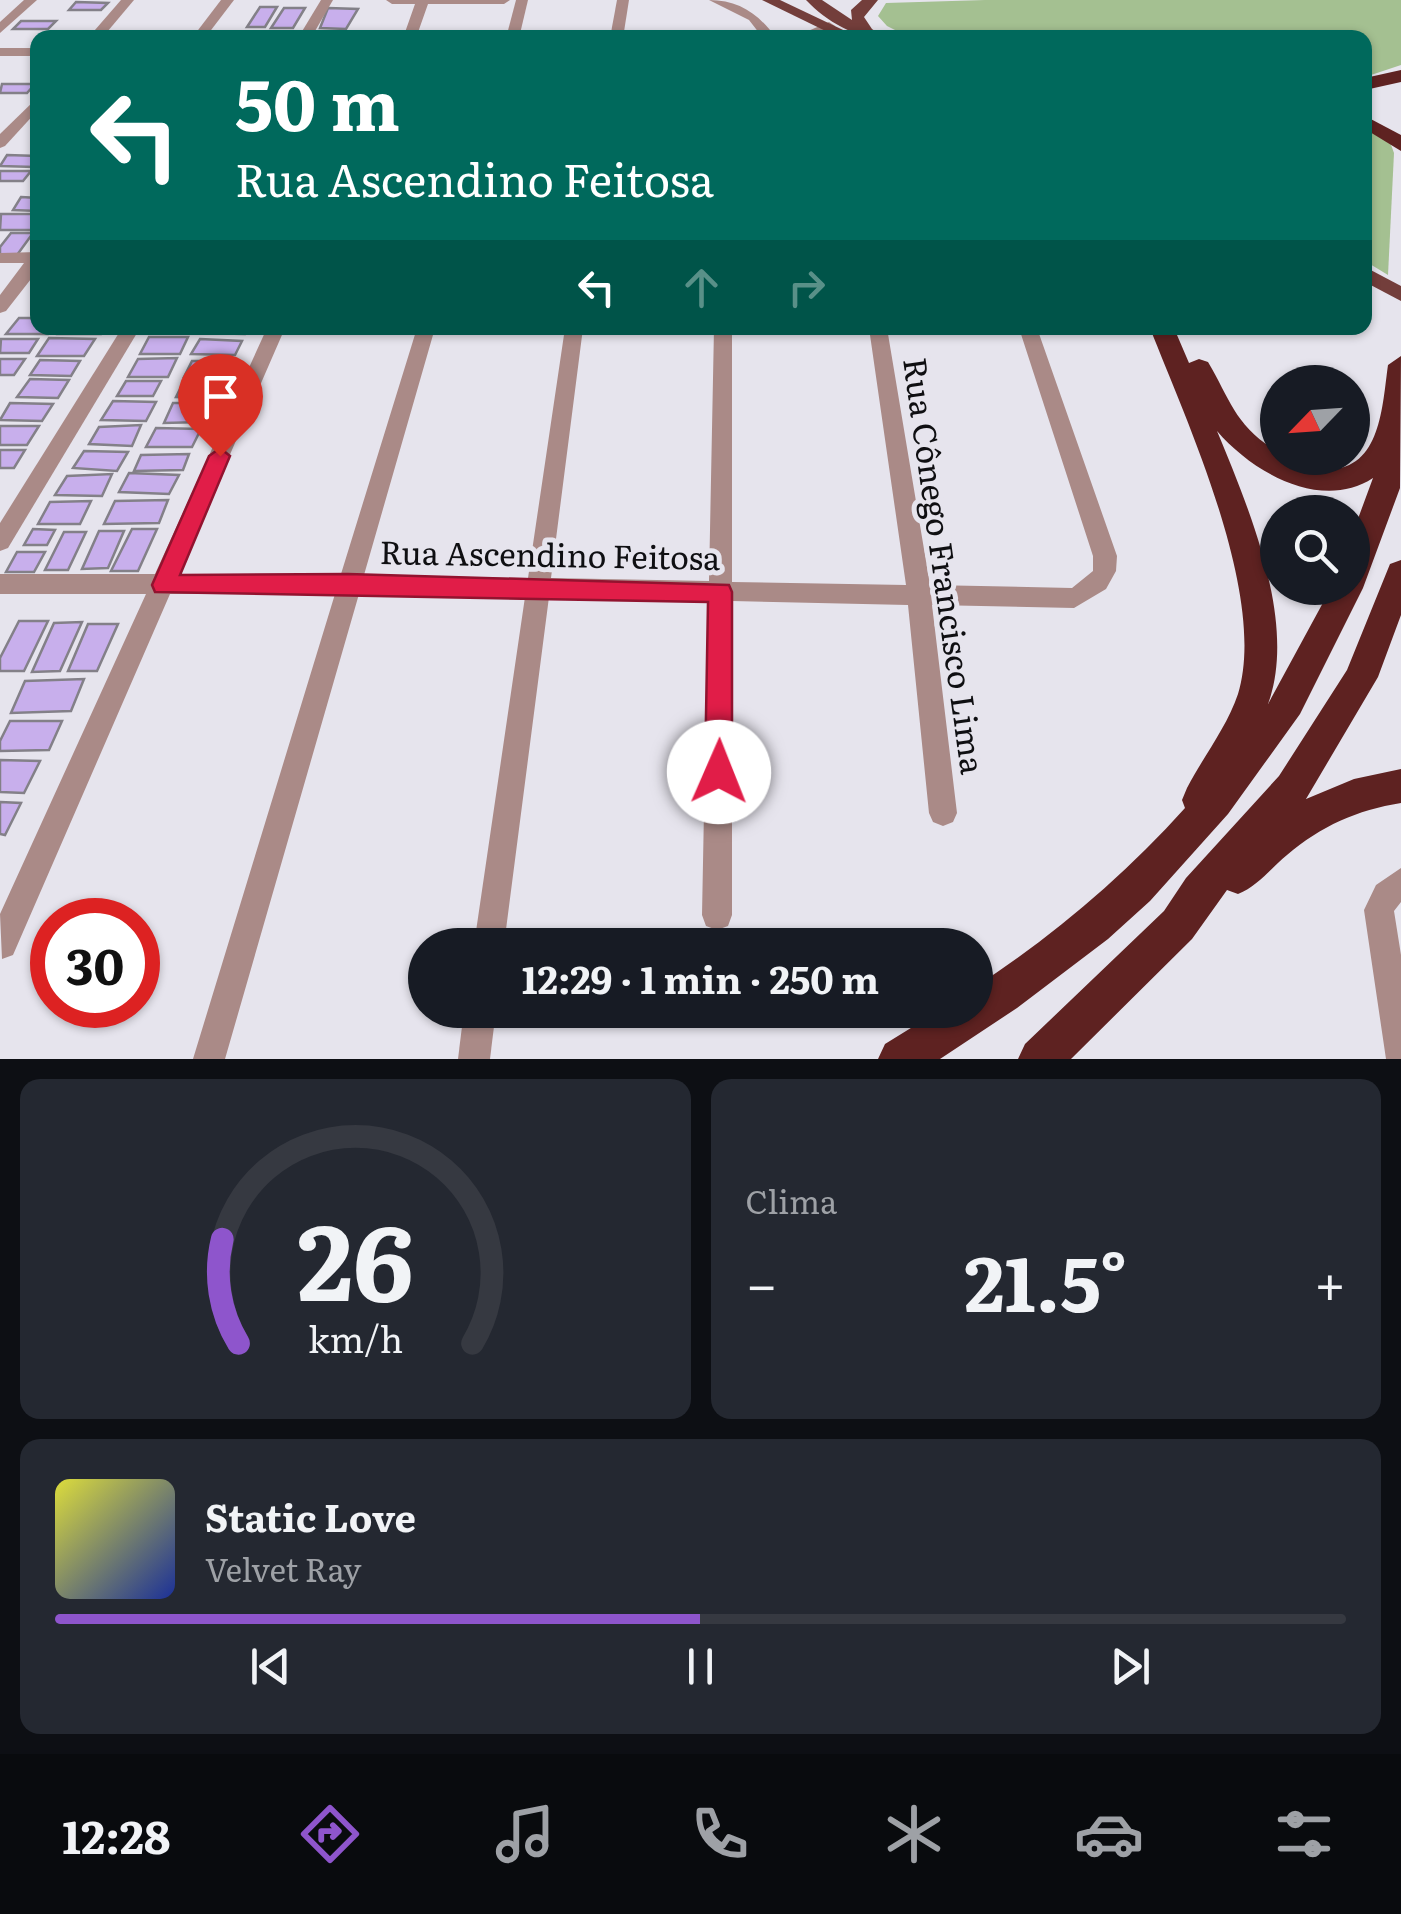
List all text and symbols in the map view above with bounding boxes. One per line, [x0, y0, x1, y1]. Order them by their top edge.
text: 50 m [235, 49, 400, 153]
icon: left [70, 70, 200, 200]
text: Rua Ascendino Feitosa [235, 144, 714, 211]
icon: left [569, 260, 624, 315]
icon: ahead [674, 260, 729, 315]
icon: right [779, 260, 834, 315]
pin [178, 354, 263, 457]
street label: Rua Cônego Francisco Lima [893, 354, 999, 778]
north arrow [1260, 365, 1370, 475]
map controls [1260, 365, 1370, 605]
icon: arrive [193, 369, 248, 424]
button: search [1260, 495, 1370, 605]
street label: Rua Ascendino Feitosa [379, 526, 722, 580]
position arrow [667, 720, 771, 824]
speed limit sign: 30 [30, 898, 160, 1028]
text: 12:29 · 1 min · 250 m [522, 949, 879, 1006]
text: Clima [746, 1176, 837, 1224]
text: 26 [297, 1179, 414, 1333]
text: 21.5° [964, 1224, 1127, 1335]
text: − [746, 1240, 778, 1322]
text: + [1314, 1240, 1346, 1322]
text: km/h [308, 1311, 403, 1364]
text: Static Love [205, 1487, 416, 1544]
text: Velvet Ray [205, 1544, 361, 1592]
icon: previous [243, 1639, 298, 1694]
icon: pause [673, 1639, 728, 1694]
icon: next [1103, 1639, 1158, 1694]
icon: directions [295, 1799, 365, 1869]
icon: music [490, 1799, 560, 1869]
icon: phone [685, 1799, 755, 1869]
icon: climate [879, 1799, 949, 1869]
icon: car [1074, 1799, 1144, 1869]
icon: filters [1269, 1799, 1339, 1869]
text: 12:28 [62, 1801, 170, 1868]

